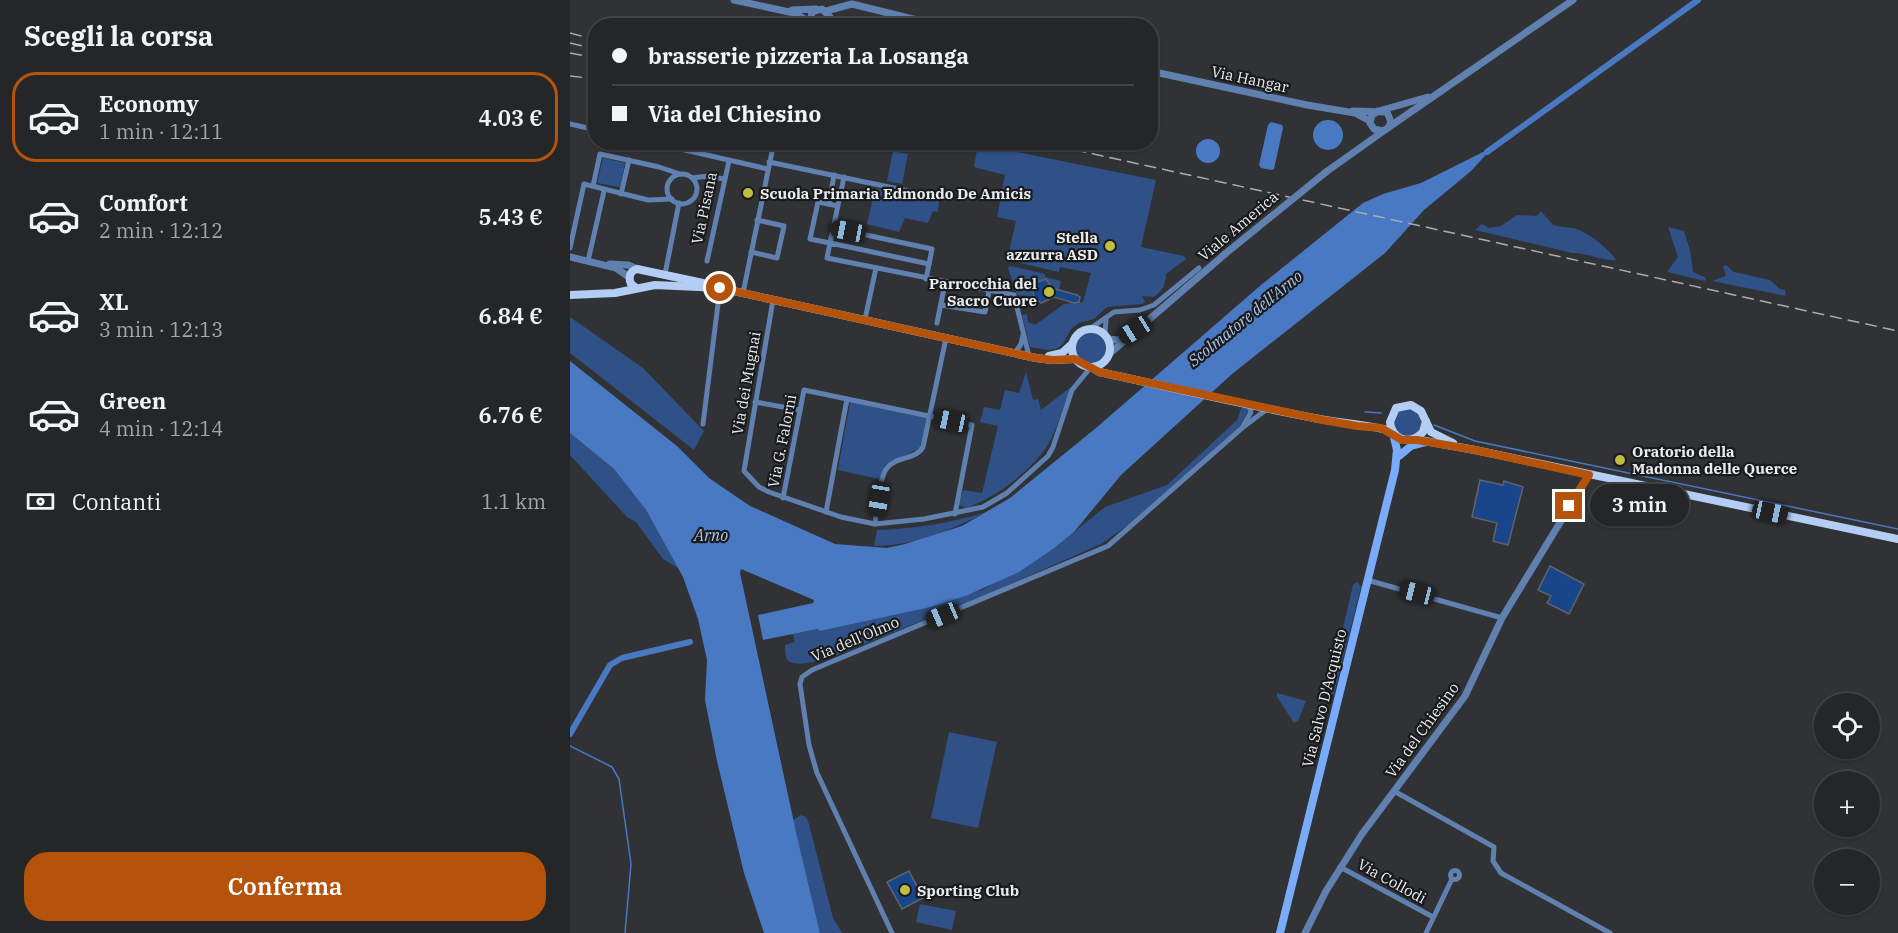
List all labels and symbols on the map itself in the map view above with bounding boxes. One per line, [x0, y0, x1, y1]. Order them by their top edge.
street label: Via Hangar [1210, 62, 1291, 97]
street label: Via Pisana [687, 170, 721, 246]
place label: Scuola Primaria Edmondo De Amicis [760, 184, 1031, 203]
marker: Scuola Primaria Edmondo De Amicis [741, 186, 755, 200]
street label: Viale America [1194, 187, 1282, 265]
car [829, 219, 867, 243]
place label: Stella azzurra ASD [1006, 228, 1098, 264]
marker: Stella azzurra ASD [1103, 239, 1117, 253]
water label: Scolmatore dell'Arno [1183, 266, 1306, 371]
route start [706, 274, 733, 301]
place label: Parrocchia del Sacro Cuore [929, 274, 1037, 310]
marker: Parrocchia del Sacro Cuore [1042, 285, 1056, 299]
car [1115, 313, 1155, 347]
street label: Via dei Mugnai [728, 330, 764, 436]
street label: Via G. Falorni [764, 392, 800, 489]
car [932, 408, 970, 434]
place label: Oratorio della Madonna delle Querce [1632, 442, 1797, 478]
marker: Oratorio della Madonna delle Querce [1613, 453, 1627, 467]
car [867, 480, 891, 518]
callout: 3 min [1590, 485, 1689, 527]
route end [1555, 492, 1582, 519]
car [1751, 499, 1789, 525]
water label: Arno [693, 525, 728, 545]
car [1397, 580, 1437, 606]
car [923, 600, 963, 630]
street label: Via dell'Olmo [808, 612, 902, 666]
street label: Via Salvo D'Acquisto [1298, 627, 1350, 769]
street label: Via del Chiesino [1381, 679, 1463, 781]
street label: Via Collodi [1354, 854, 1430, 908]
place label: Sporting Club [917, 881, 1019, 900]
marker: Sporting Club [898, 883, 912, 897]

